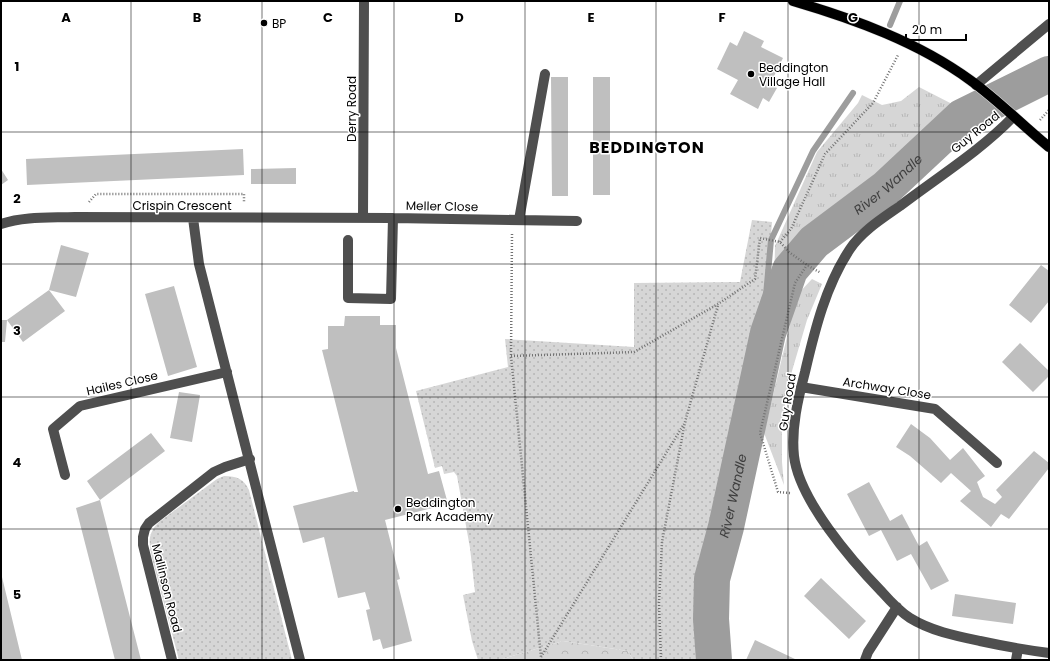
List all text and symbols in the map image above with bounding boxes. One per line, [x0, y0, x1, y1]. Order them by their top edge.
text: A [61, 8, 71, 27]
text: B [193, 8, 202, 27]
text: C [323, 8, 333, 27]
text: D [454, 8, 464, 27]
text: E [587, 8, 595, 27]
text: F [718, 8, 726, 27]
text: G [848, 8, 858, 27]
place label: BP [272, 15, 286, 32]
scale bar [906, 16, 966, 42]
marker: BP [259, 18, 269, 28]
text: 20 m [912, 21, 942, 38]
text: 1 [15, 57, 19, 76]
place label: Beddington Village Hall [759, 59, 829, 90]
marker: Beddington Village Hall [746, 69, 756, 79]
street label: Derry Road [343, 76, 360, 142]
street label: Guy Road [947, 107, 1003, 157]
district label: BEDDINGTON [589, 136, 705, 159]
water label: River Wandle [849, 149, 926, 219]
text: 2 [13, 189, 21, 208]
street label: Crispin Crescent [132, 197, 232, 214]
street label: Meller Close [406, 197, 478, 215]
text: 3 [13, 321, 21, 340]
street label: Hailes Close [85, 367, 159, 399]
street label: Guy Road [774, 372, 800, 432]
street label: Archway Close [842, 373, 932, 403]
water label: River Wandle [714, 452, 751, 540]
text: 4 [13, 453, 22, 472]
place label: Beddington Park Academy [406, 494, 493, 525]
marker: Beddington Park Academy [393, 504, 403, 514]
street label: Mallinson Road [148, 542, 186, 634]
text: 5 [13, 585, 21, 604]

